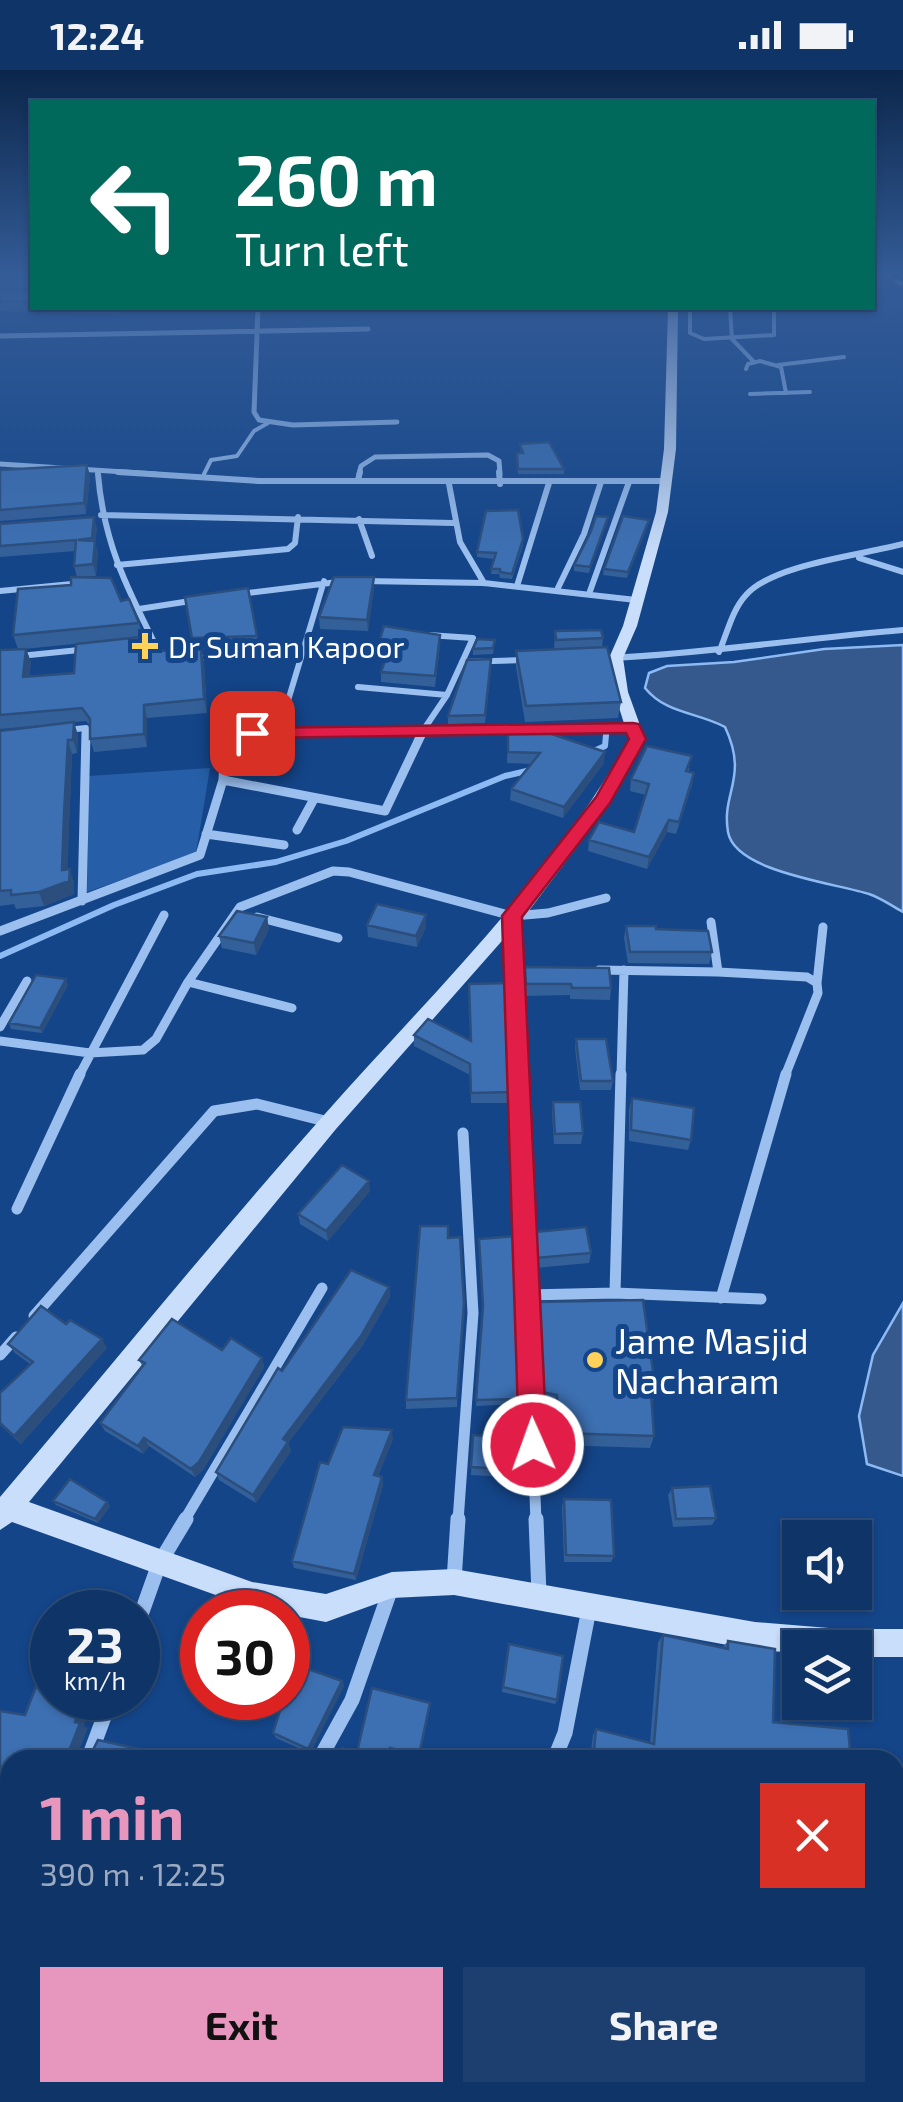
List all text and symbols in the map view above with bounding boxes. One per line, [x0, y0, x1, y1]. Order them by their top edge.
text: 12:24 [50, 12, 145, 58]
text: 260 m [235, 136, 438, 220]
icon: left [70, 140, 200, 270]
text: Turn left [235, 221, 409, 275]
place label: Dr Suman Kapoor [168, 628, 405, 664]
marker: Dr Suman Kapoor [132, 633, 158, 659]
pin [210, 691, 295, 776]
icon: arrive [225, 706, 280, 761]
place label: Jame Masjid Nacharam [615, 1319, 809, 1401]
marker: Jame Masjid Nacharam [584, 1349, 606, 1371]
position arrow [481, 1393, 585, 1497]
map controls [782, 1520, 872, 1720]
button: sound [782, 1520, 872, 1610]
speed limit sign: 30 [180, 1590, 310, 1720]
text: 23 [66, 1613, 124, 1673]
button: layers [782, 1630, 872, 1720]
text: km/h [64, 1665, 126, 1695]
text: 1 min [40, 1780, 184, 1852]
button: close [760, 1783, 865, 1888]
text: 390 m · 12:25 [40, 1854, 226, 1892]
button: Exit [40, 1967, 443, 2082]
button: Share [463, 1967, 865, 2082]

